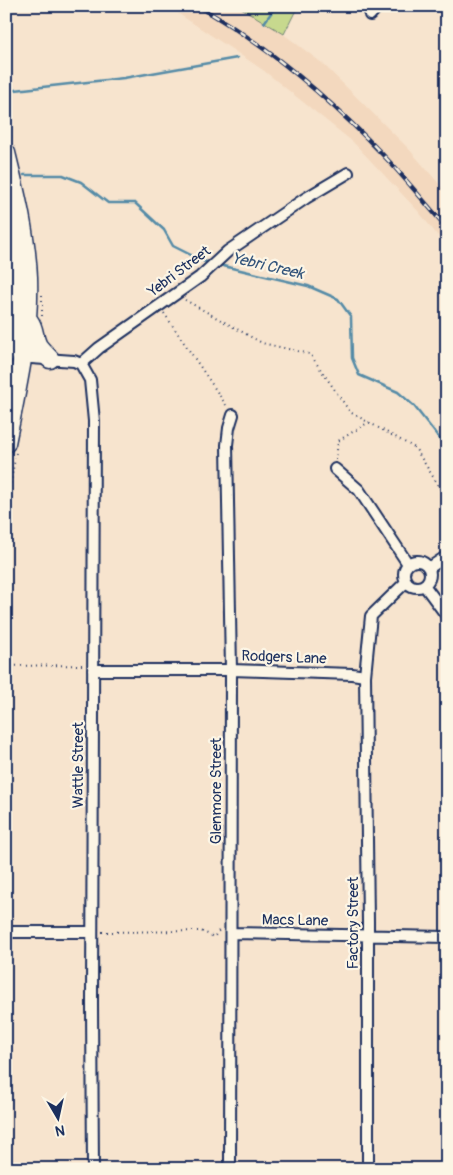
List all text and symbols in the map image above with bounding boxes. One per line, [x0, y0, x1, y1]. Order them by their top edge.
street label: Yebri Street [143, 241, 215, 302]
water label: Yebri Creek [230, 248, 307, 284]
street label: Rodgers Lane [241, 647, 327, 669]
street label: Wattle Street [69, 721, 88, 808]
street label: Glenmore Street [207, 737, 226, 844]
street label: Factory Street [344, 876, 363, 969]
street label: Macs Lane [262, 910, 329, 931]
north arrow [32, 1092, 82, 1142]
text: N [54, 1121, 66, 1139]

